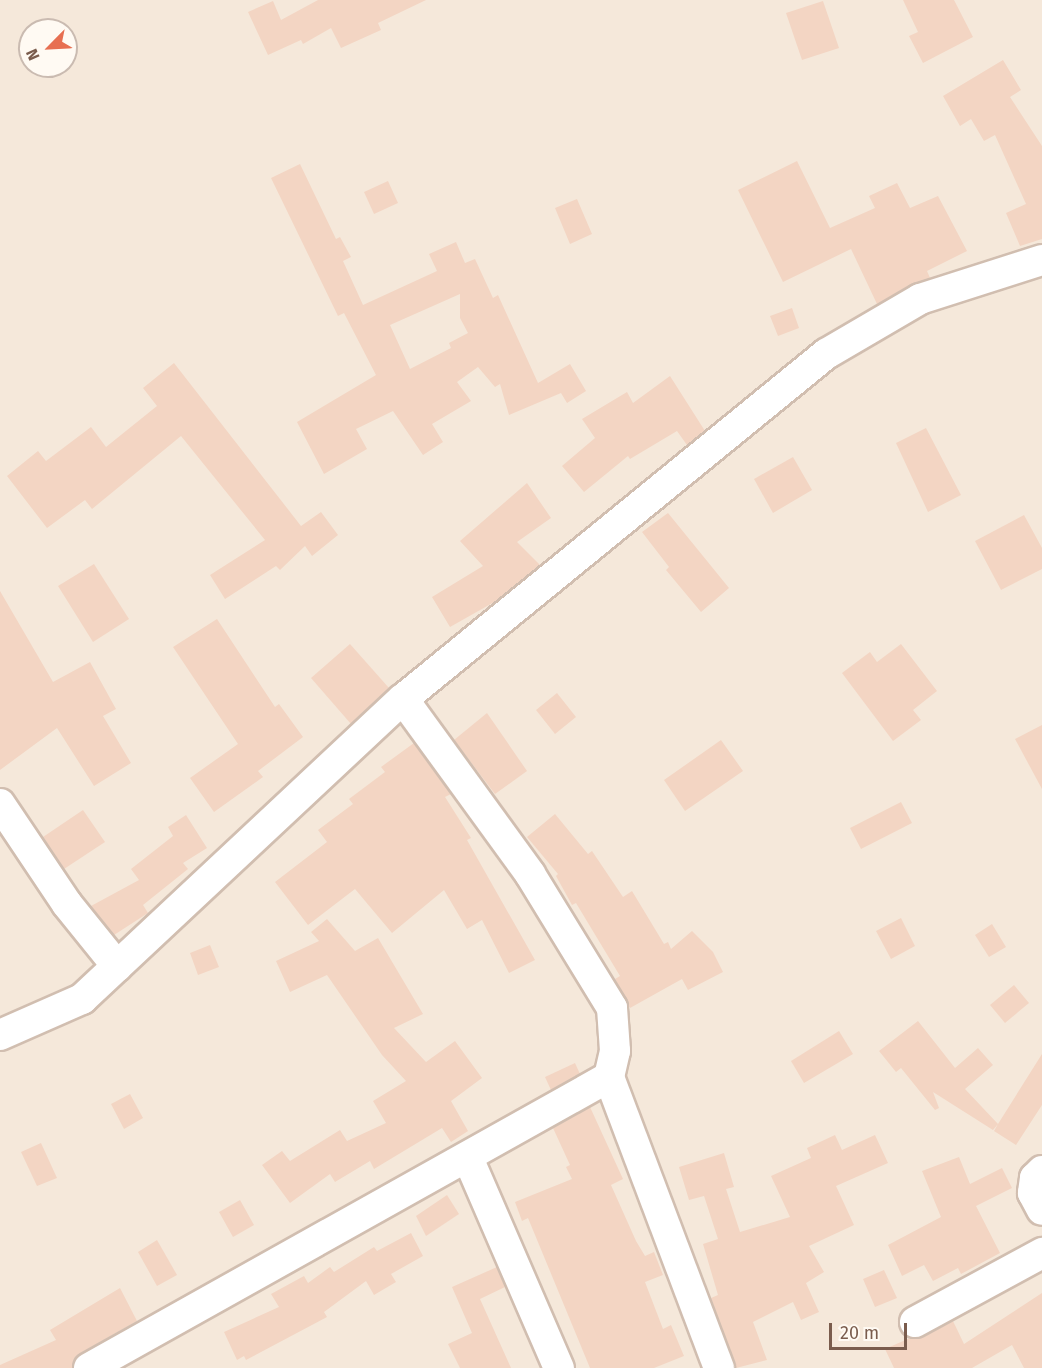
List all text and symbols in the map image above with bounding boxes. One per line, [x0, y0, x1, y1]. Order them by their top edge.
north arrow [18, 18, 78, 78]
text: N [22, 46, 44, 63]
scale bar [832, 1311, 910, 1349]
text: 20 m [840, 1322, 879, 1344]

